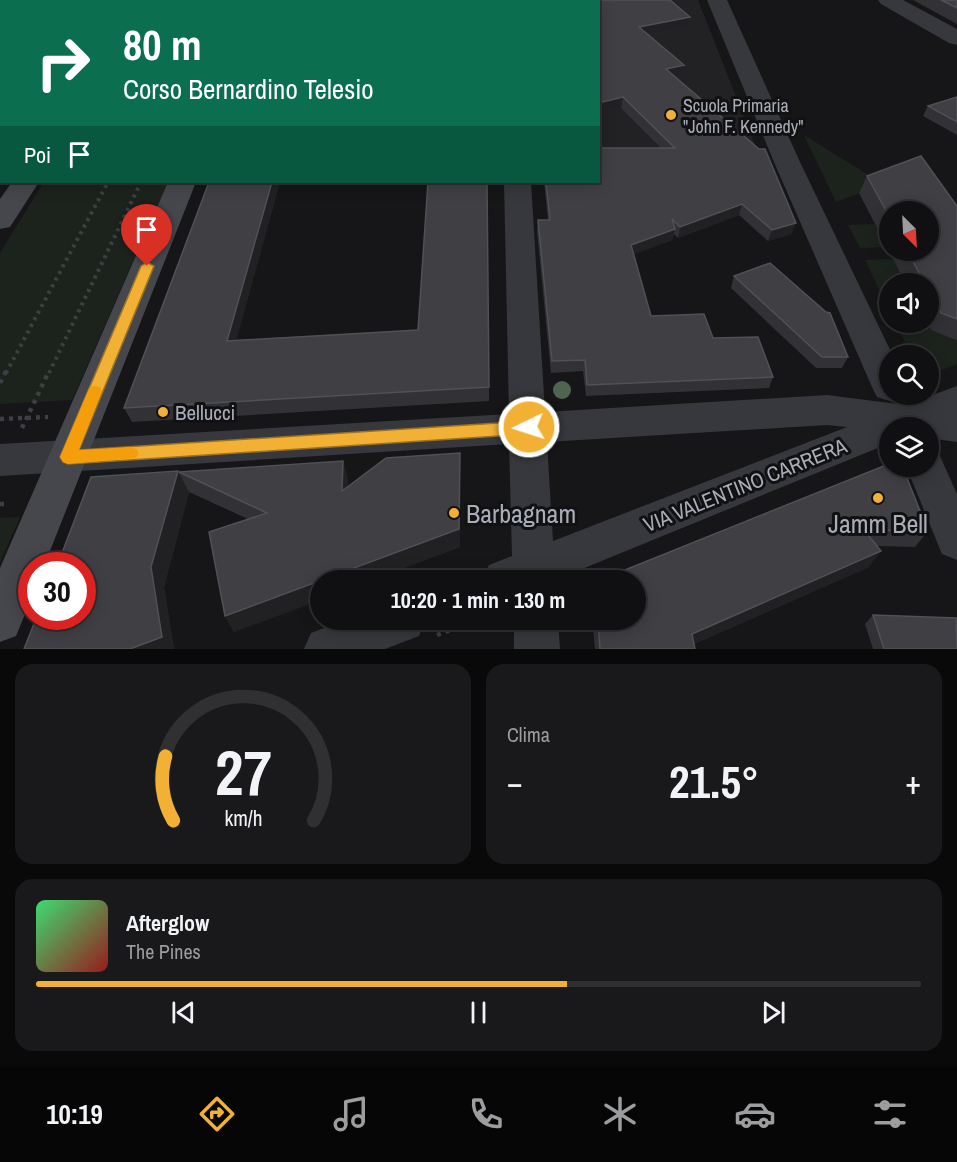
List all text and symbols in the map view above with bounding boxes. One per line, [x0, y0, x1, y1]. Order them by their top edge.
text: 80 m [123, 17, 202, 73]
icon: right [24, 24, 102, 102]
text: Corso Bernardino Telesio [123, 71, 374, 107]
place label: Scuola Primaria "John F. Kennedy" [683, 93, 803, 139]
marker: Scuola Primaria "John F. Kennedy" [664, 108, 678, 122]
icon: arrive [63, 138, 96, 171]
text: Poi [24, 140, 51, 170]
north arrow [879, 201, 939, 261]
map controls [879, 201, 939, 477]
pin [121, 204, 172, 266]
icon: arrive [130, 213, 163, 246]
button: sound [879, 273, 939, 333]
button: search [879, 345, 939, 405]
position arrow [497, 395, 561, 459]
place label: Bellucci [175, 398, 235, 427]
marker: Bellucci [156, 405, 170, 419]
button: layers [879, 417, 939, 477]
street label: VIA VALENTINO CARRERA [639, 431, 851, 539]
marker: Jamm Bell [871, 491, 885, 505]
place label: Barbagnam [466, 496, 576, 531]
marker: Barbagnam [447, 506, 461, 520]
place label: Jamm Bell [828, 506, 928, 541]
speed limit sign: 30 [18, 552, 96, 630]
text: 10:20 · 1 min · 130 m [391, 585, 565, 615]
text: Clima [507, 721, 550, 748]
text: 27 [215, 730, 271, 814]
text: 21.5° [669, 751, 759, 812]
text: − [507, 760, 523, 804]
text: + [905, 760, 921, 804]
text: km/h [224, 804, 262, 833]
text: Afterglow [126, 908, 209, 938]
text: The Pines [126, 938, 201, 965]
icon: previous [167, 996, 200, 1029]
icon: pause [462, 996, 495, 1029]
icon: next [757, 996, 790, 1029]
icon: directions [196, 1093, 238, 1135]
icon: music [330, 1093, 372, 1135]
icon: phone [465, 1093, 507, 1135]
icon: climate [599, 1093, 641, 1135]
icon: car [734, 1093, 776, 1135]
icon: filters [869, 1093, 911, 1135]
text: 10:19 [46, 1096, 103, 1132]

